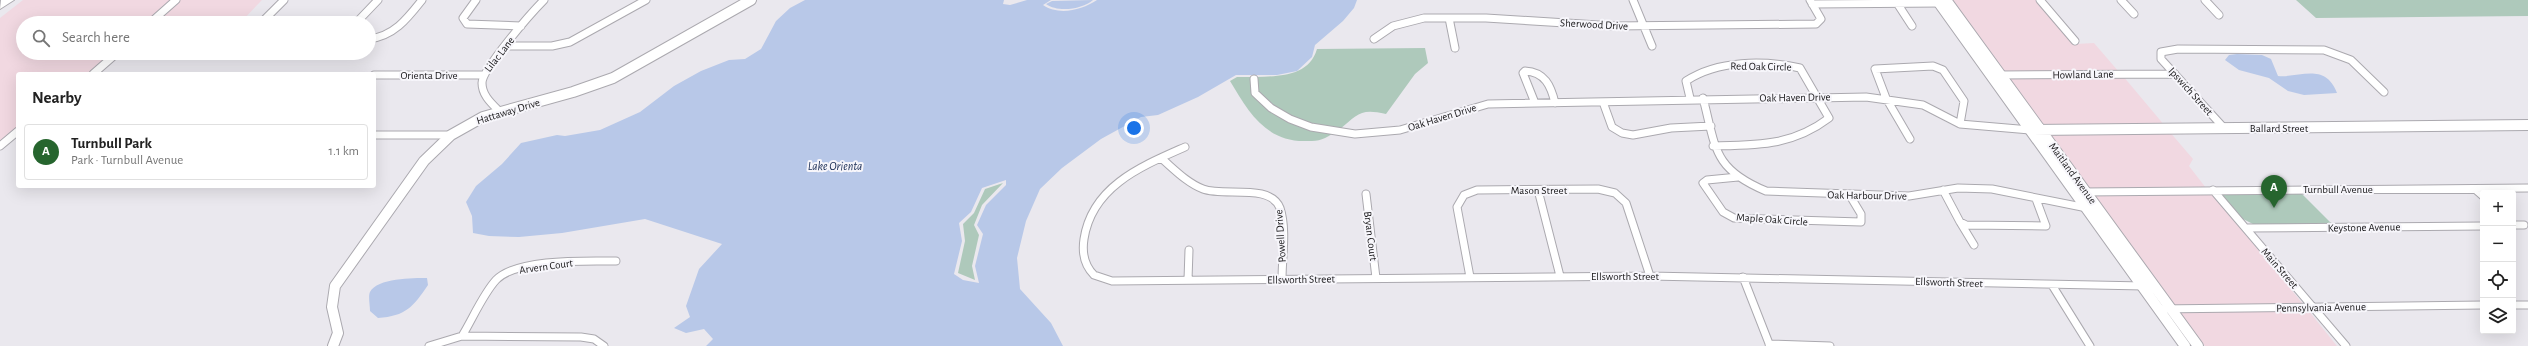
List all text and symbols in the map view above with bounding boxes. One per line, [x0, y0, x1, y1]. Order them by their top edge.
search box [16, 16, 376, 60]
street label: Sherwood Drive [1560, 17, 1628, 32]
icon: search [30, 27, 52, 49]
text: Search here [62, 30, 130, 45]
street label: Lilac Lane [482, 35, 516, 74]
street label: Red Oak Circle [1730, 60, 1792, 73]
street label: Ipswich Street [2166, 65, 2215, 118]
street label: Howland Lane [2052, 68, 2114, 81]
street label: Orienta Drive [400, 70, 458, 81]
text: Nearby [32, 89, 82, 106]
street label: Oak Haven Drive [1759, 91, 1831, 104]
street label: Hattaway Drive [475, 97, 541, 126]
street label: Oak Haven Drive [1407, 102, 1478, 133]
your location [1124, 118, 1144, 138]
street label: Ballard Street [2250, 123, 2309, 134]
text: Turnbull Park [71, 136, 152, 151]
street label: Maitland Avenue [2047, 141, 2098, 206]
text: A [42, 145, 50, 158]
text: 1.1 km [329, 145, 359, 158]
text: Park · Turnbull Avenue [71, 154, 183, 167]
water label: Lake Orienta [808, 160, 862, 172]
pin: A [2261, 175, 2287, 208]
street label: Turnbull Avenue [2303, 184, 2373, 195]
street label: Mason Street [1511, 185, 1568, 196]
street label: Oak Harbour Drive [1827, 189, 1907, 202]
map controls [2480, 190, 2516, 334]
button: + [2480, 190, 2516, 226]
street label: Powell Drive [1273, 209, 1288, 263]
street label: Bryan Court [1362, 211, 1379, 262]
street label: Maple Oak Circle [1736, 212, 1808, 227]
street label: Keystone Avenue [2327, 221, 2401, 234]
button: − [2480, 226, 2516, 262]
street label: Main Street [2259, 246, 2300, 291]
street label: Arvern Court [519, 257, 574, 276]
button: locate [2480, 262, 2516, 298]
street label: Ellsworth Street [1591, 271, 1659, 282]
street label: Ellsworth Street [1267, 273, 1336, 286]
street label: Ellsworth Street [1915, 276, 1984, 289]
button: layers [2480, 298, 2516, 334]
street label: Pennsylvania Avenue [2276, 301, 2366, 314]

